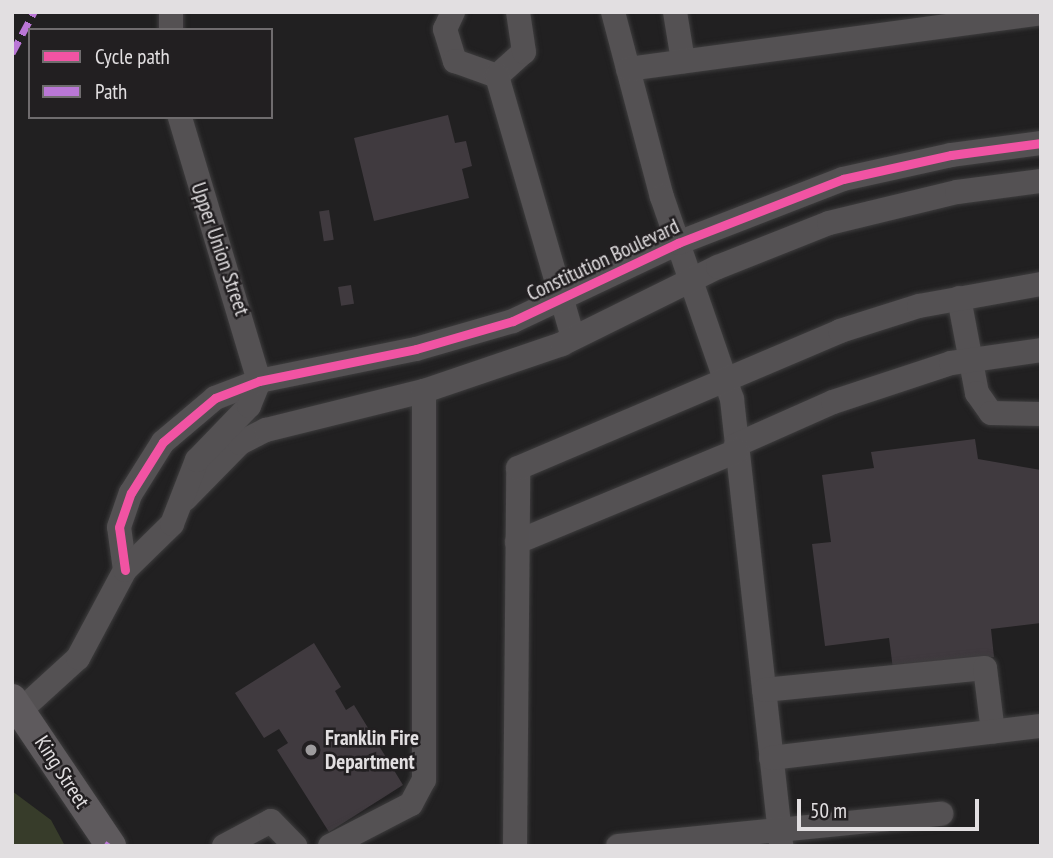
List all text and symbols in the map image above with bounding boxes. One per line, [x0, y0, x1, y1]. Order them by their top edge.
legend [28, 28, 273, 119]
text: Cycle path [95, 43, 170, 70]
text: Path [95, 78, 127, 105]
street label: Upper Union Street [185, 179, 255, 319]
street label: Constitution Boulevard [523, 214, 683, 306]
place label: Franklin Fire Department [325, 725, 419, 775]
street label: King Street [29, 731, 95, 813]
marker: Franklin Fire Department [303, 742, 319, 758]
scale bar [801, 784, 983, 828]
text: 50 m [810, 797, 847, 824]

